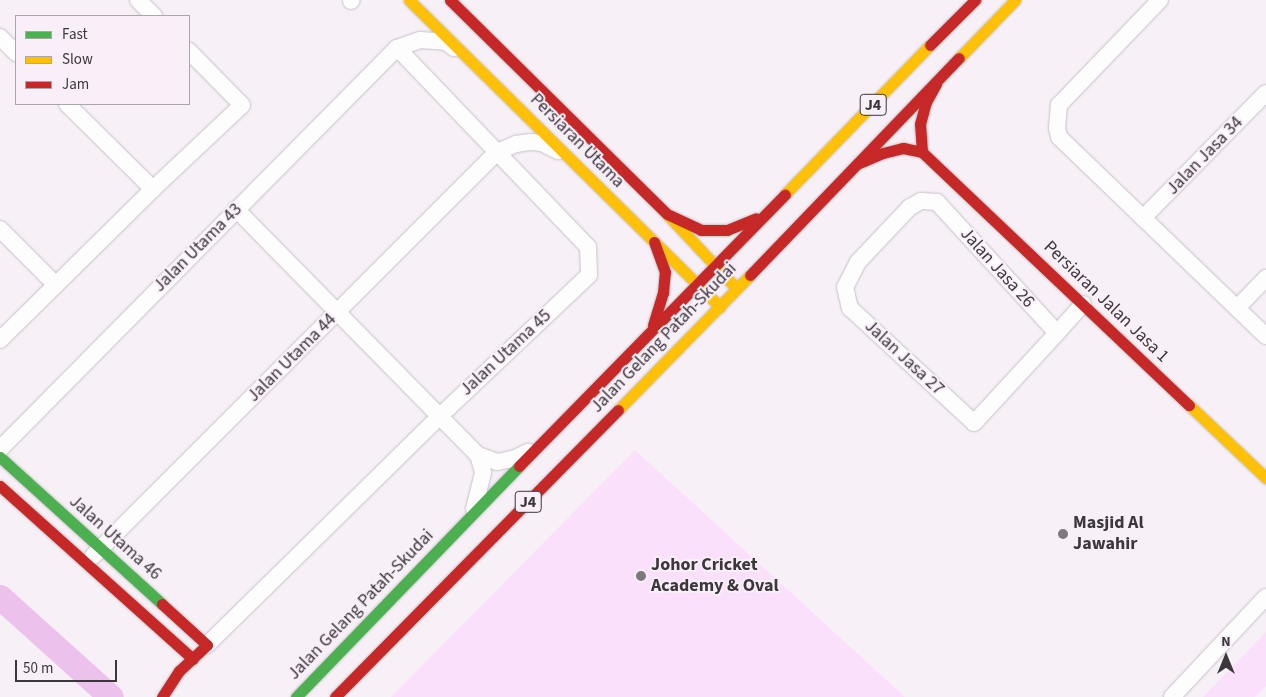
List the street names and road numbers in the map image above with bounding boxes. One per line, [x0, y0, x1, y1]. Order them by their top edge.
street label: Persiaran Utama [525, 89, 629, 193]
road number: J4 [859, 92, 887, 118]
street label: Jalan Jasa 34 [1162, 112, 1248, 200]
street label: Jalan Utama 43 [149, 199, 247, 297]
street label: Jalan Jasa 26 [955, 223, 1039, 313]
street label: Persiaran Jalan Jasa 1 [1039, 237, 1173, 367]
street label: Jalan Gelang Patah-Skudai [587, 258, 741, 418]
street label: Jalan Utama 45 [456, 305, 556, 401]
street label: Jalan Utama 44 [243, 309, 341, 407]
street label: Jalan Jasa 27 [860, 316, 948, 400]
road number: J4 [514, 488, 542, 516]
street label: Jalan Utama 46 [64, 491, 166, 585]
street label: Jalan Gelang Patah-Skudai [284, 525, 438, 685]

